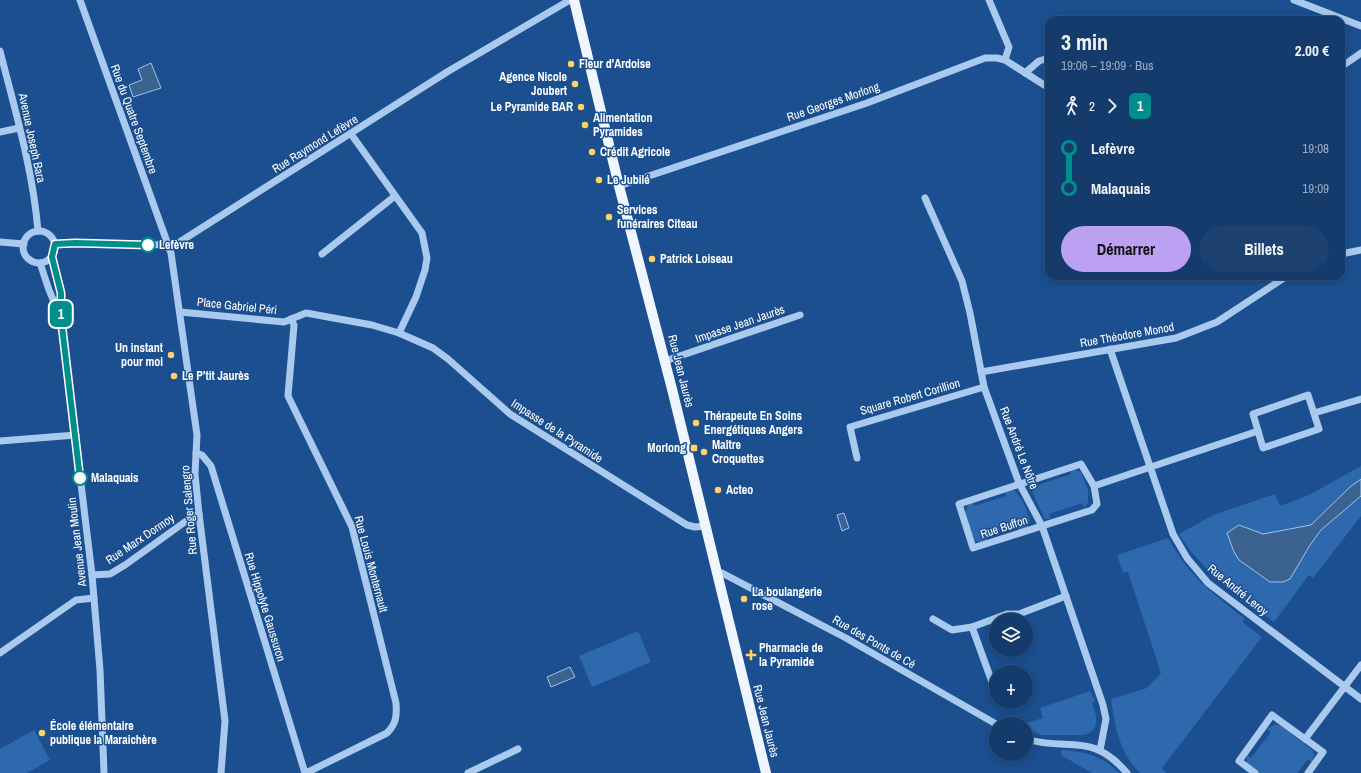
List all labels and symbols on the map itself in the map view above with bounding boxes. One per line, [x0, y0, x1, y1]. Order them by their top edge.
place label: Fleur d'Ardoise [579, 56, 651, 72]
marker: Fleur d'Ardoise [566, 59, 576, 69]
street label: Rue du Quatre Septembre [107, 62, 161, 176]
place label: Agence Nicole Joubert [499, 69, 568, 99]
marker: Agence Nicole Joubert [570, 79, 580, 89]
street label: Rue Georges Morlong [785, 79, 882, 125]
street label: Avenue Joseph Bara [14, 91, 49, 185]
place label: Le Pyramide BAR [490, 99, 573, 115]
marker: Le Pyramide BAR [576, 102, 586, 112]
place label: Alimentation Pyramides [593, 110, 653, 140]
street label: Rue Raymond Lefèvre [269, 111, 361, 177]
marker: Alimentation Pyramides [580, 120, 590, 130]
place label: Crédit Agricole [600, 144, 671, 160]
marker: Crédit Agricole [587, 147, 597, 157]
place label: Le Jubilé [607, 172, 650, 188]
marker: Le Jubilé [594, 175, 604, 185]
place label: Services funéraires Citeau [617, 202, 697, 232]
marker: Services funéraires Citeau [604, 212, 614, 222]
marker: Lefèvre [140, 237, 156, 253]
place label: Lefèvre [159, 237, 195, 253]
place label: Patrick Loiseau [660, 251, 733, 267]
marker: Patrick Loiseau [647, 254, 657, 264]
street label: Place Gabriel Péri [196, 294, 278, 318]
line badge: 1 [48, 301, 74, 327]
street label: Impasse Jean Jaurès [693, 301, 787, 347]
street label: Rue Théodore Monod [1079, 319, 1175, 351]
street label: Rue Jean Jaurès [664, 333, 698, 409]
place label: Un instant pour moi [115, 340, 164, 370]
marker: Un instant pour moi [166, 350, 176, 360]
place label: Le P’tit Jaurès [182, 368, 250, 384]
marker: Le P’tit Jaurès [169, 371, 179, 381]
street label: Square Robert Corillion [858, 375, 962, 419]
street label: Impasse de la Pyramide [508, 395, 606, 467]
street label: Rue André Le Nôtre [996, 405, 1042, 491]
place label: Thérapeute En Soins Energétiques Angers [704, 408, 803, 438]
marker: Thérapeute En Soins Energétiques Angers [691, 418, 701, 428]
place label: Maître Croquettes [712, 437, 764, 467]
place label: Morlong [647, 440, 686, 456]
marker: Morlong [689, 443, 699, 453]
marker: Maître Croquettes [699, 447, 709, 457]
street label: Rue Roger Salengro [177, 465, 201, 555]
marker: Malaquais [72, 470, 88, 486]
place label: Malaquais [91, 470, 139, 486]
place label: Acteo [726, 482, 753, 498]
marker: Acteo [713, 485, 723, 495]
street label: Avenue Jean Moulin [64, 497, 91, 588]
street label: Rue Marx Dormoy [102, 510, 178, 568]
street label: Rue Buffon [978, 512, 1030, 542]
street label: Rue Louis Monternault [350, 514, 392, 614]
street label: Rue Hippolyte Gaussuron [241, 551, 289, 663]
street label: Rue André Leroy [1204, 561, 1272, 620]
place label: La boulangerie rose [752, 584, 823, 614]
marker: La boulangerie rose [739, 594, 749, 604]
street label: Rue des Ponts de Cé [829, 612, 919, 672]
place label: Pharmacie de la Pyramide [759, 640, 824, 670]
marker: Pharmacie de la Pyramide [746, 650, 756, 660]
street label: Rue Jean Jaurès [749, 683, 783, 759]
place label: École élémentaire publique la Maraichère [50, 718, 157, 748]
marker: École élémentaire publique la Maraichère [37, 728, 47, 738]

